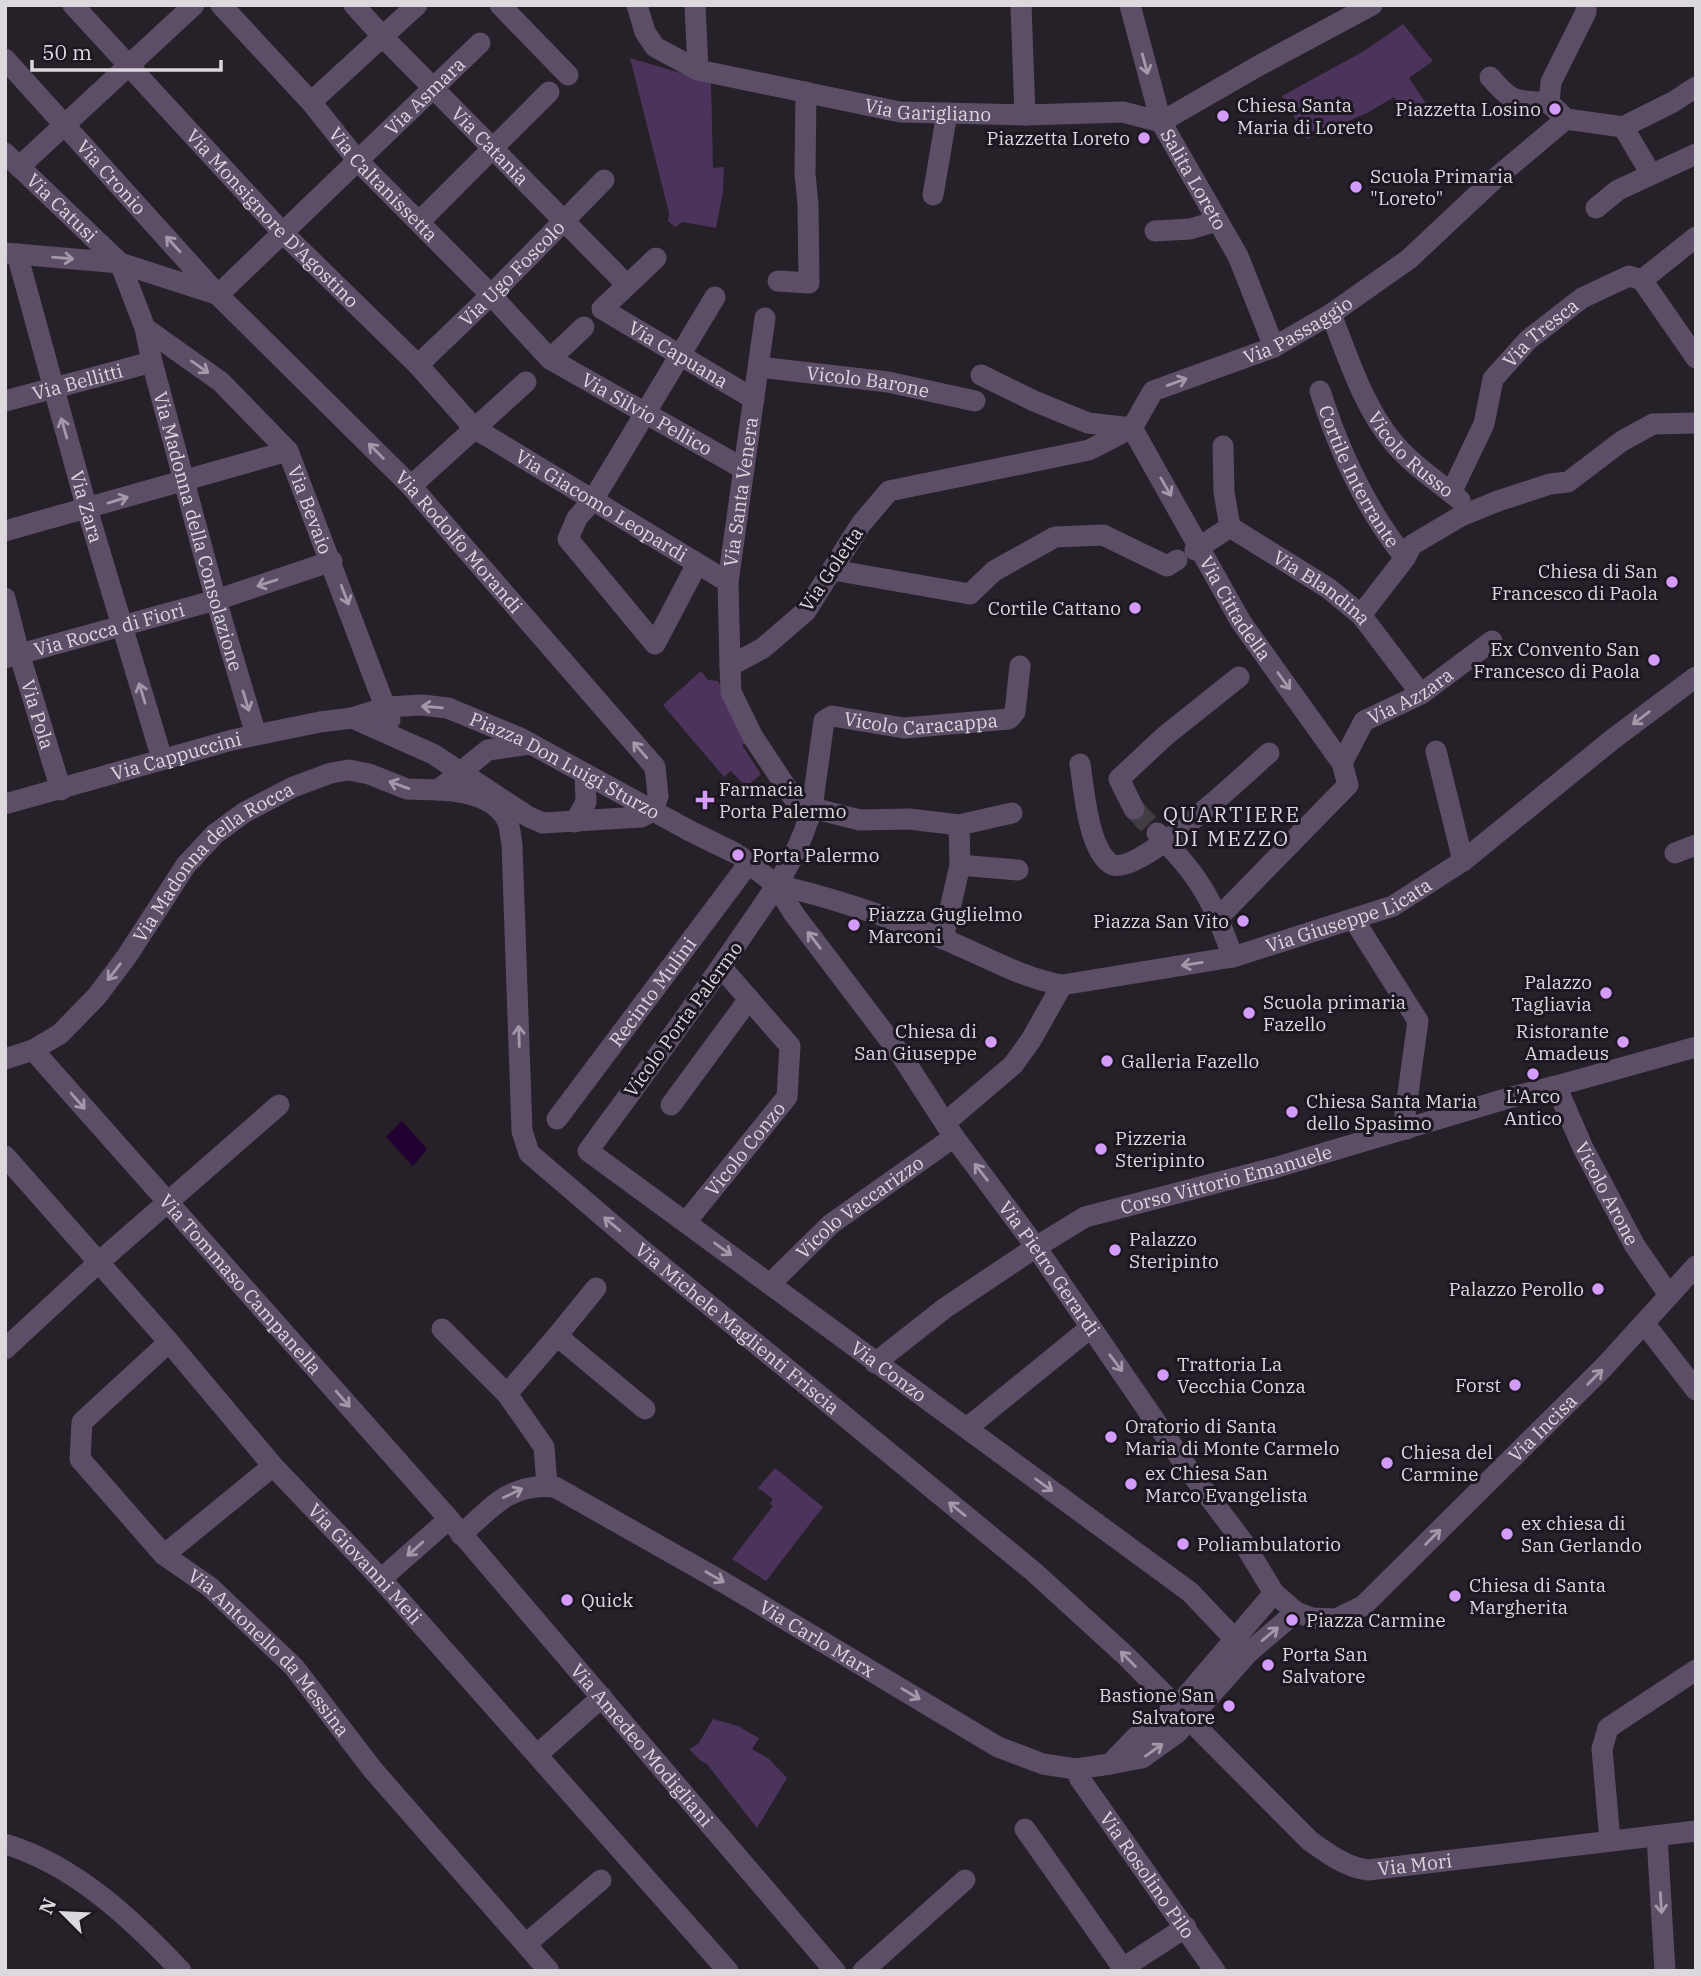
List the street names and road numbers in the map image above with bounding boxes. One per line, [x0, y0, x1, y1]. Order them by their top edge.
street label: Via Asmara [380, 52, 470, 140]
street label: Via Garigliano [863, 93, 992, 126]
street label: Via Catania [446, 102, 534, 190]
street label: Via Caltanissetta [324, 122, 443, 247]
street label: Via Monsignore D'Agostino [181, 124, 364, 313]
street label: Salita Loreto [1155, 124, 1232, 234]
street label: Via Cronio [71, 134, 152, 220]
street label: Via Catusi [22, 168, 103, 247]
street label: Via Ugo Foscolo [454, 215, 570, 331]
street label: Via Passaggio [1240, 291, 1357, 369]
street label: Via Tresca [1497, 293, 1583, 372]
street label: Via Capuana [624, 315, 733, 393]
street label: Via Bellitti [30, 358, 125, 405]
street label: Vicolo Barone [805, 361, 932, 403]
street label: Via Silvio Pellico [577, 367, 717, 461]
street label: Via Madonna della Consolazione [148, 389, 248, 674]
street label: Cortile Interrante [1314, 402, 1405, 552]
street label: Vicolo Russo [1363, 407, 1459, 502]
street label: Via Santa Venera [718, 415, 763, 568]
street label: Via Giacomo Leopardi [511, 444, 692, 567]
street label: Via Bevaio [282, 462, 338, 557]
street label: Via Rodolfo Morandi [390, 465, 528, 618]
street label: Via Zara [65, 468, 108, 546]
street label: Via Goletta [794, 522, 868, 616]
street label: Via Blandina [1269, 545, 1376, 630]
street label: Via Cittadella [1194, 552, 1277, 665]
street label: Via Rocca di Fiori [31, 597, 187, 662]
street label: Via Azzara [1364, 662, 1458, 730]
street label: Via Pola [16, 677, 60, 752]
street label: Piazza Don Luigi Sturzo [466, 706, 664, 824]
street label: Vicolo Caracappa [842, 706, 999, 740]
street label: Via Cappuccini [108, 726, 243, 785]
street label: Via Madonna della Rocca [127, 777, 298, 947]
street label: Via Giuseppe Licata [1263, 872, 1436, 958]
street label: Recinto Mulini [604, 932, 701, 1051]
street label: Vicolo Porta Palermo [618, 936, 748, 1102]
street label: Vicolo Conzo [700, 1097, 790, 1201]
street label: Vicolo Arone [1570, 1137, 1644, 1249]
street label: Corso Vittorio Emanuele [1118, 1139, 1335, 1219]
street label: Vicolo Vaccarizzo [791, 1150, 928, 1264]
street label: Via Tommaso Campanella [154, 1189, 327, 1379]
street label: Via Pietro Gerardi [994, 1196, 1105, 1341]
street label: Via Michele Maglienti Friscia [630, 1237, 845, 1419]
street label: Via Conzo [846, 1336, 931, 1407]
street label: Via Incisa [1503, 1389, 1582, 1467]
street label: Via Giovanni Meli [303, 1498, 427, 1629]
street label: Via Antonello da Messina [183, 1563, 355, 1741]
street label: Via Carlo Marx [755, 1595, 880, 1683]
street label: Via Amedeo Modigliani [566, 1658, 718, 1831]
street label: Via Rosolino Pilo [1095, 1807, 1200, 1943]
street label: Via Mori [1376, 1848, 1453, 1881]

